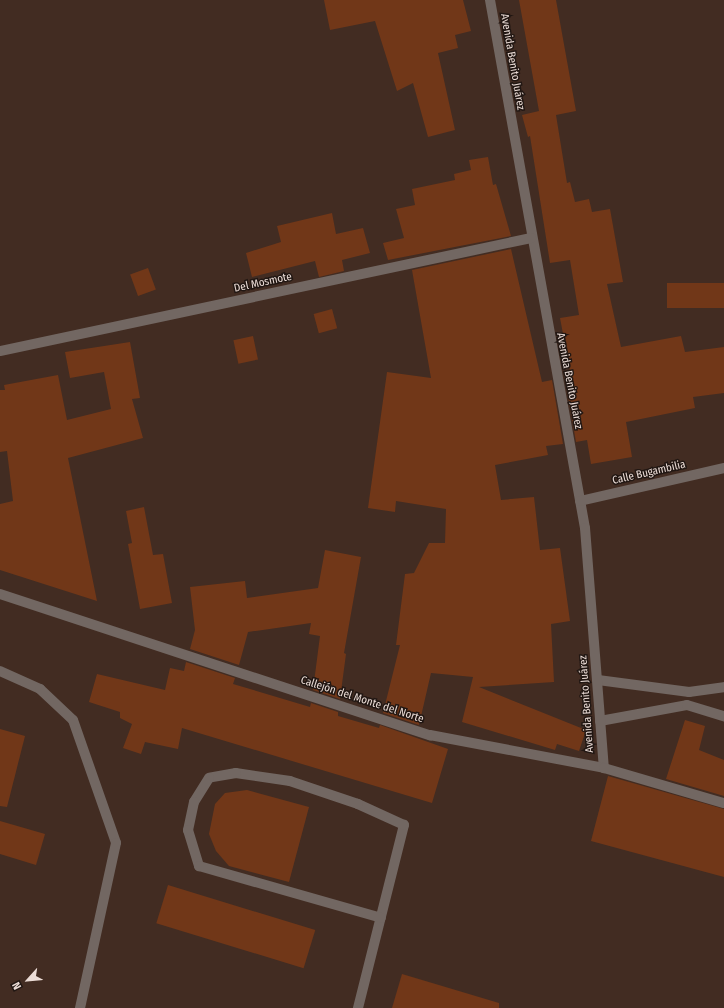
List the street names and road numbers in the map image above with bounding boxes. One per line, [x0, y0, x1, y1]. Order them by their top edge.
street label: Avenida Benito Juárez [497, 13, 527, 111]
street label: Del Mosmote [233, 270, 293, 296]
street label: Avenida Benito Juárez [553, 332, 585, 430]
street label: Calle Bugambilia [611, 458, 687, 488]
street label: Avenida Benito Juárez [577, 655, 597, 753]
street label: Callejón del Monte del Norte [299, 674, 425, 726]

